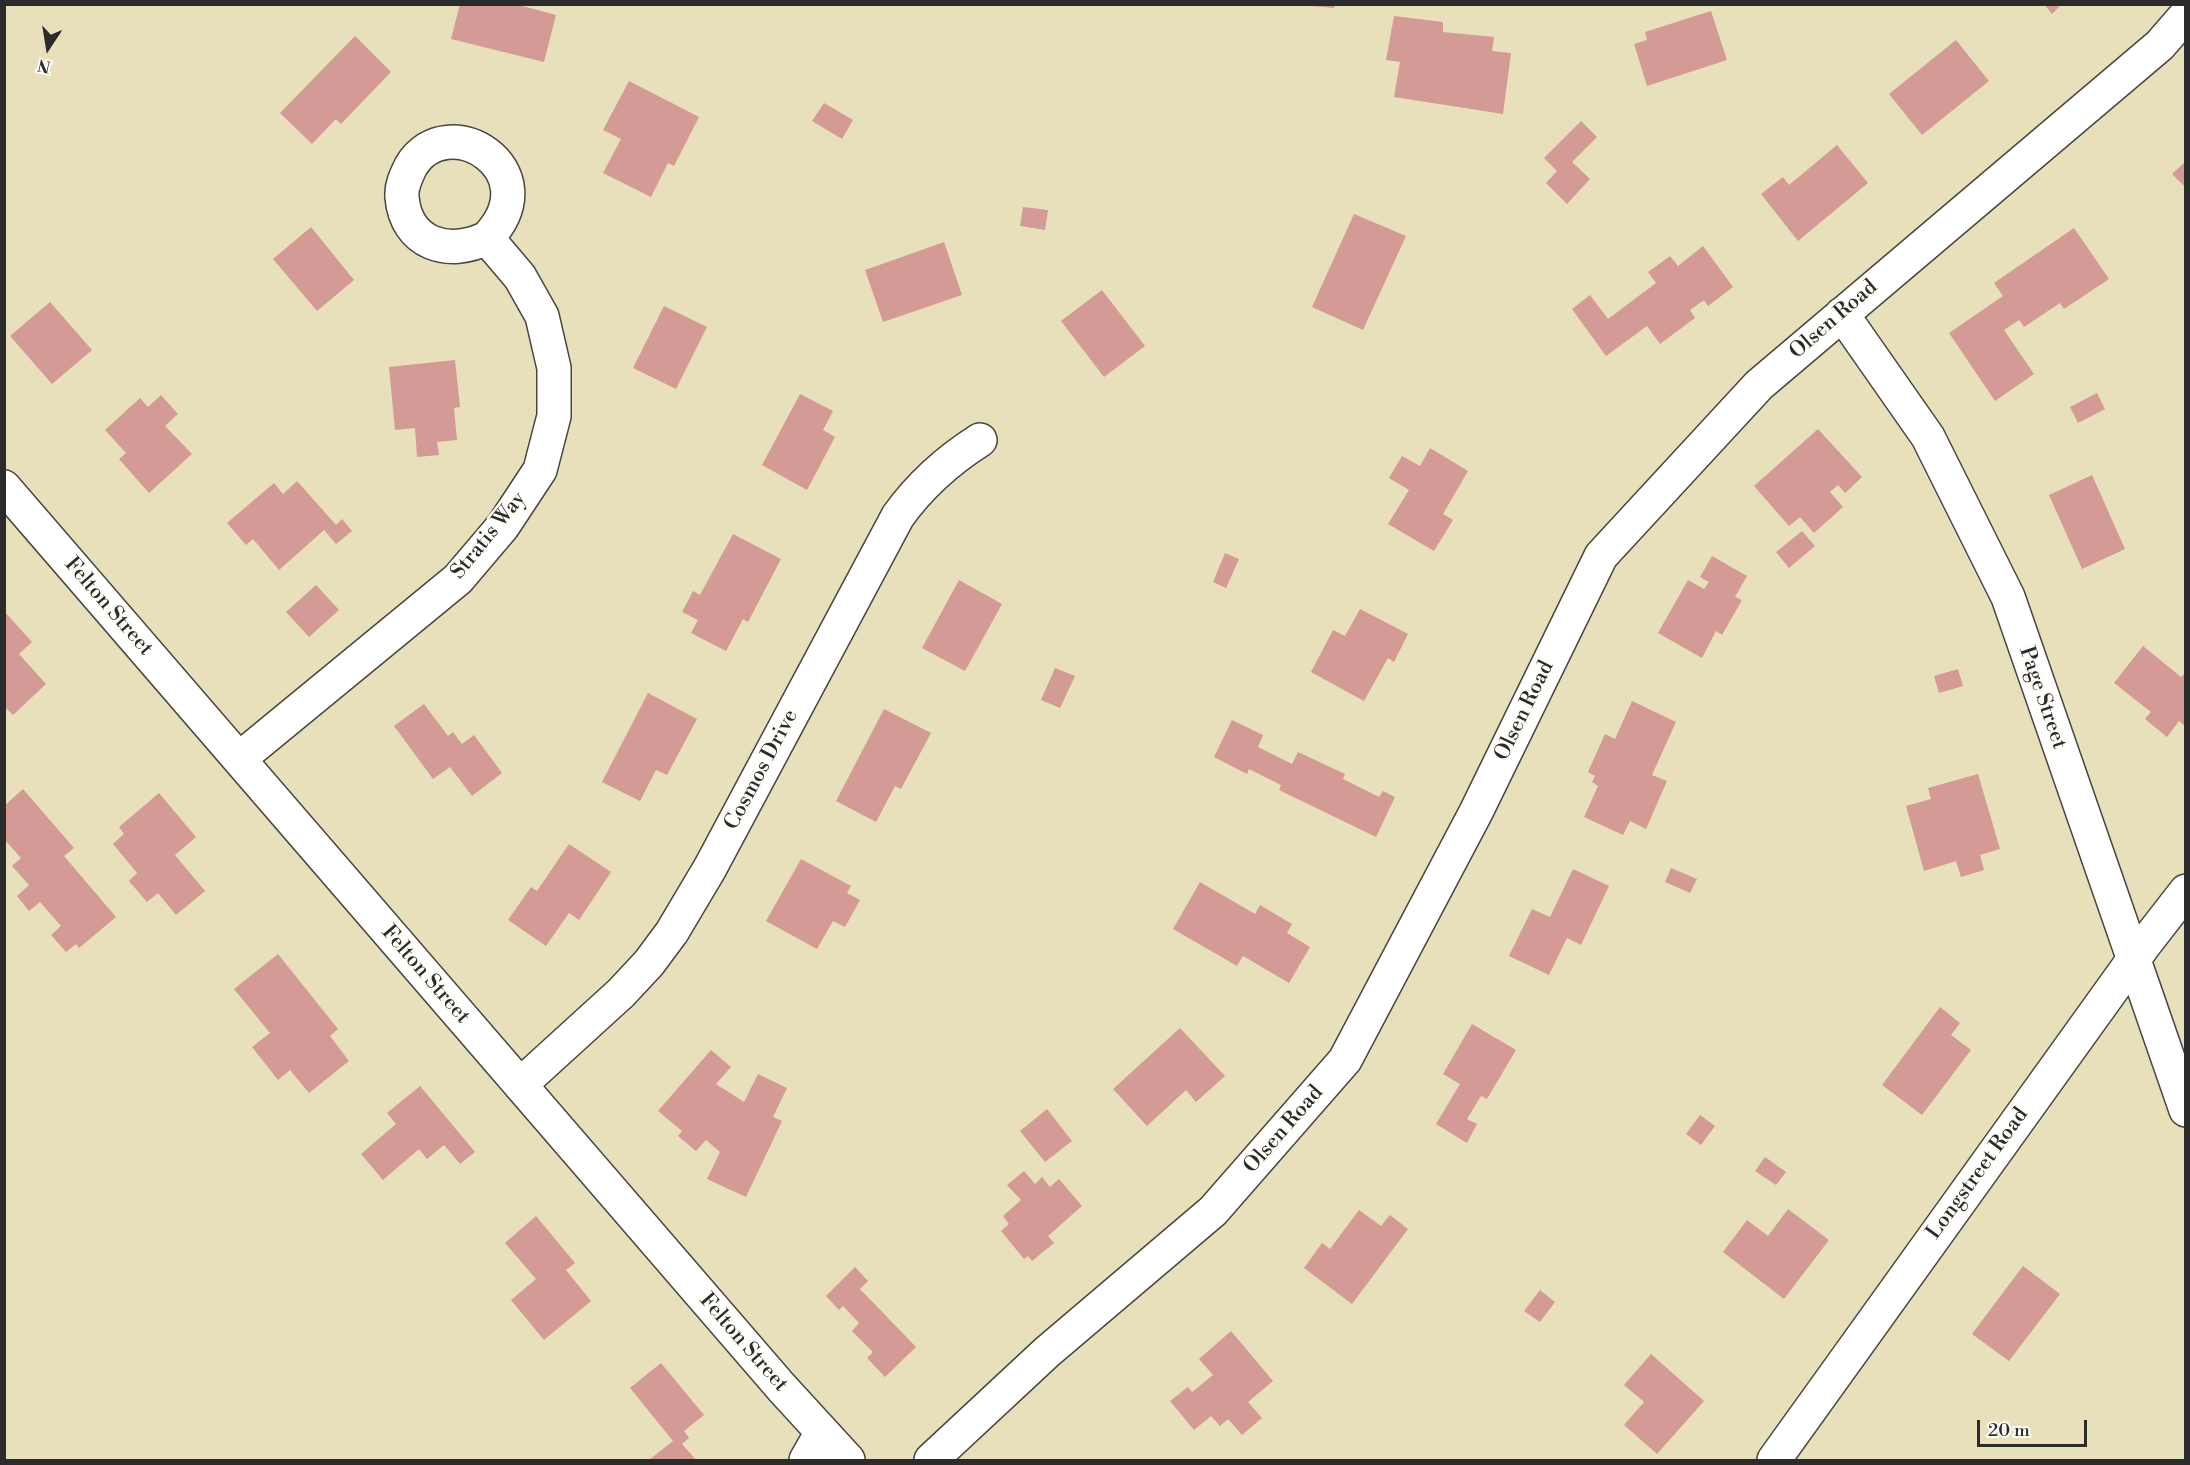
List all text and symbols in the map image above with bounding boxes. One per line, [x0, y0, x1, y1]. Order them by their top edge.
north arrow [18, 18, 78, 78]
text: N [36, 55, 53, 77]
street label: Olsen Road [1785, 275, 1883, 365]
street label: Stratis Way [446, 487, 532, 585]
street label: Felton Street [58, 553, 158, 661]
street label: Page Street [2013, 644, 2071, 752]
street label: Olsen Road [1490, 657, 1560, 765]
street label: Cosmos Drive [720, 706, 804, 834]
street label: Felton Street [375, 921, 475, 1029]
street label: Olsen Road [1239, 1081, 1329, 1179]
street label: Longstreet Road [1922, 1103, 2034, 1245]
street label: Felton Street [693, 1289, 793, 1397]
scale bar [1980, 1408, 2090, 1446]
text: 20 m [1988, 1419, 2030, 1442]

